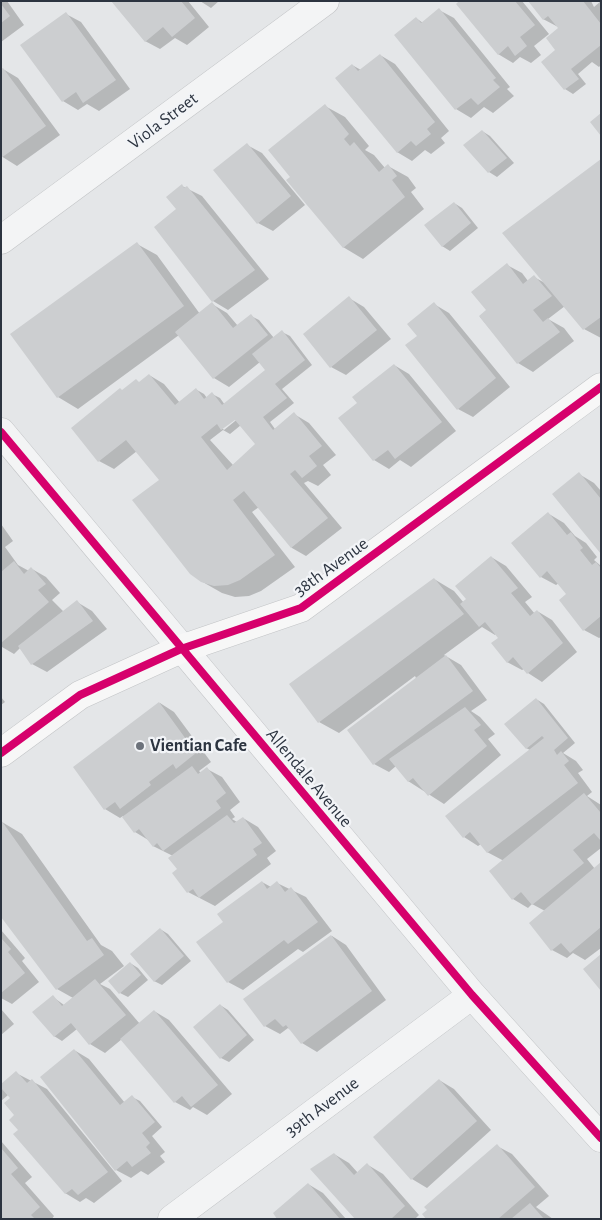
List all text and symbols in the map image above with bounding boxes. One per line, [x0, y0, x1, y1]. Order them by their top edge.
street label: Viola Street [124, 88, 202, 154]
street label: 38th Avenue [290, 533, 372, 601]
street label: Allendale Avenue [261, 724, 357, 832]
place label: Vientian Cafe [150, 735, 247, 757]
marker: Vientian Cafe [134, 740, 146, 752]
street label: 39th Avenue [281, 1072, 363, 1142]

